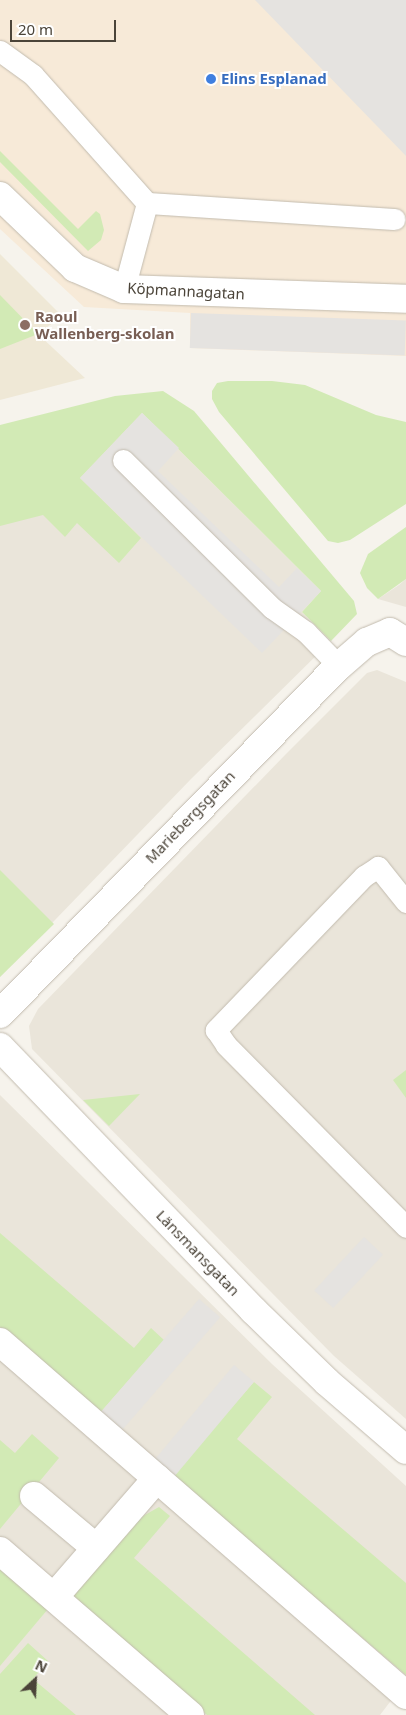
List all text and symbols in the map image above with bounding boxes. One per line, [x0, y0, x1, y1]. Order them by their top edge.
scale bar [12, 10, 119, 42]
text: 20 m [18, 19, 53, 39]
place label: Elins Esplanad [221, 70, 327, 88]
marker: Elins Esplanad [205, 73, 217, 85]
street label: Köpmannagatan [127, 279, 245, 303]
place label: Raoul Wallenberg-skolan [35, 307, 175, 342]
marker: Raoul Wallenberg-skolan [19, 319, 31, 331]
street label: Mariebergsgatan [141, 767, 239, 867]
street label: Länsmansgatan [152, 1206, 244, 1300]
north arrow [10, 1655, 60, 1705]
text: N [32, 1655, 51, 1677]

